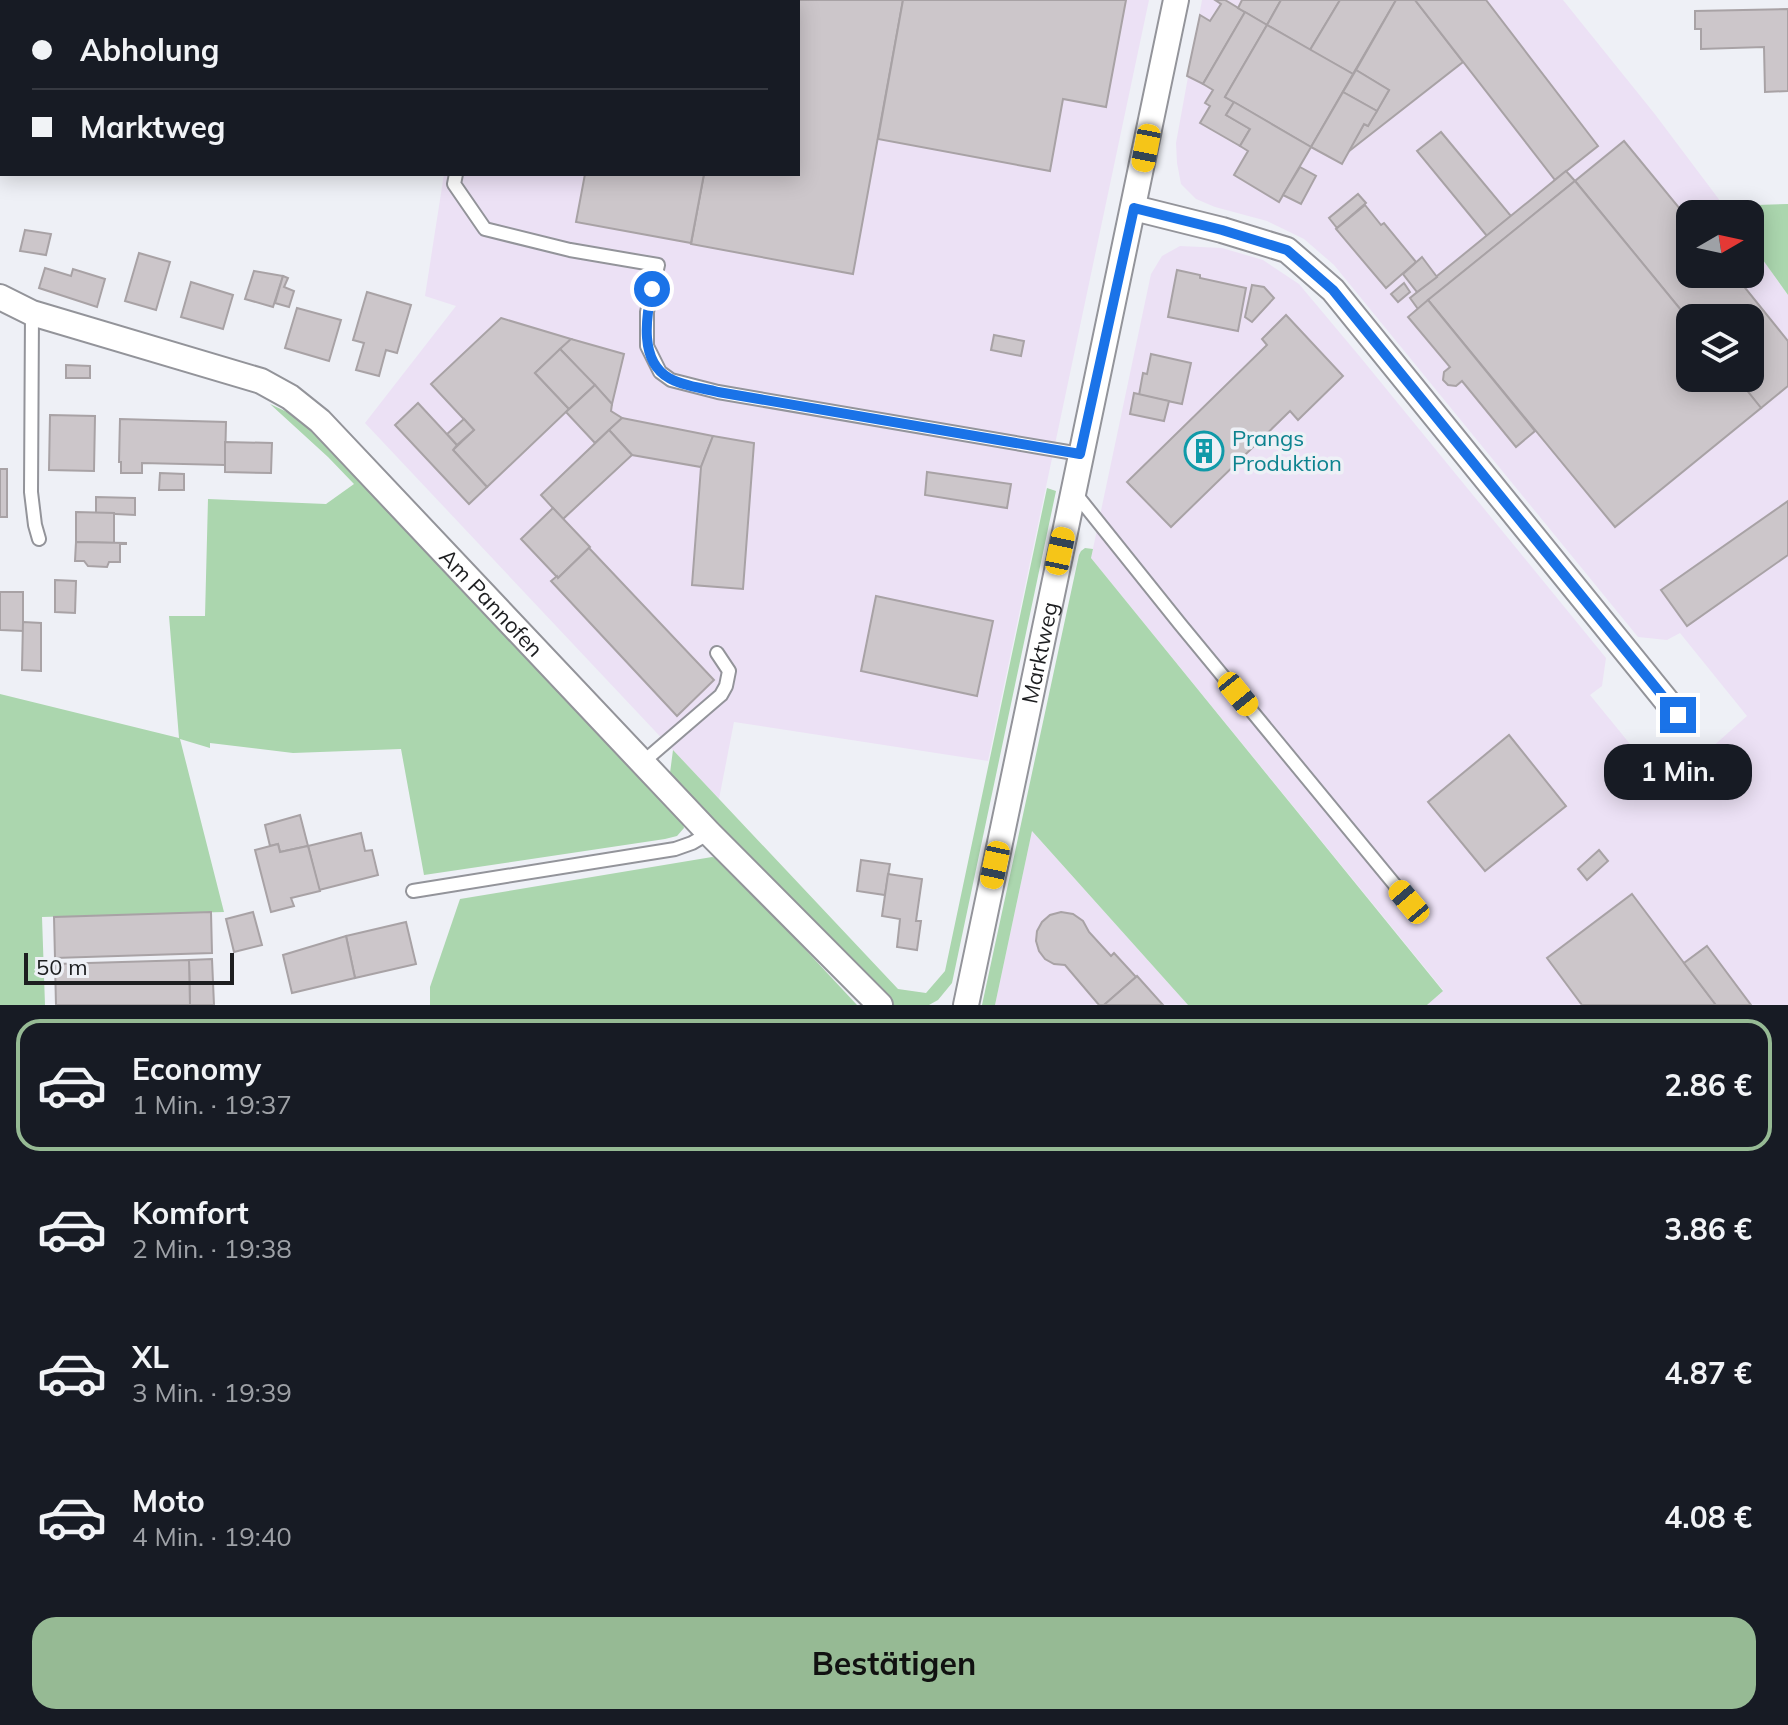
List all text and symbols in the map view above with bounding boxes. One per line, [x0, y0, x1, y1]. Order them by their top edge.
text: Abholung [80, 31, 219, 69]
text: Marktweg [80, 108, 226, 146]
car [1130, 122, 1162, 174]
north arrow [1676, 200, 1764, 288]
map controls [1676, 200, 1764, 392]
route start [634, 271, 670, 307]
button: layers [1676, 304, 1764, 392]
place label: Prangs Produktion [1232, 424, 1342, 477]
building icon: Prangs Produktion [1183, 430, 1225, 472]
car [1043, 525, 1077, 577]
street label: Am Pannofen [434, 543, 549, 663]
street label: Marktweg [1015, 599, 1064, 706]
car [1214, 668, 1262, 720]
route end [1660, 697, 1696, 733]
callout: 1 Min. [1604, 743, 1752, 799]
text: 1 Min. [1641, 755, 1715, 788]
car [978, 839, 1012, 891]
car [1384, 876, 1434, 928]
scale bar [24, 949, 234, 985]
text: 50 m [36, 953, 87, 981]
icon: car [36, 1049, 108, 1121]
text: Economy [132, 1050, 261, 1088]
text: 2.86 € [1664, 1066, 1752, 1104]
text: 1 Min. · 19:37 [132, 1088, 292, 1121]
icon: car [36, 1193, 108, 1265]
text: Komfort [132, 1194, 249, 1232]
text: 3.86 € [1664, 1210, 1752, 1248]
text: 2 Min. · 19:38 [132, 1232, 292, 1265]
icon: car [36, 1337, 108, 1409]
text: XL [132, 1338, 169, 1376]
text: 4.87 € [1664, 1354, 1752, 1392]
text: 3 Min. · 19:39 [132, 1376, 292, 1409]
icon: car [36, 1481, 108, 1553]
text: Moto [132, 1482, 205, 1520]
text: 4.08 € [1664, 1498, 1752, 1536]
text: 4 Min. · 19:40 [132, 1520, 292, 1553]
button: Bestätigen [32, 1617, 1756, 1709]

